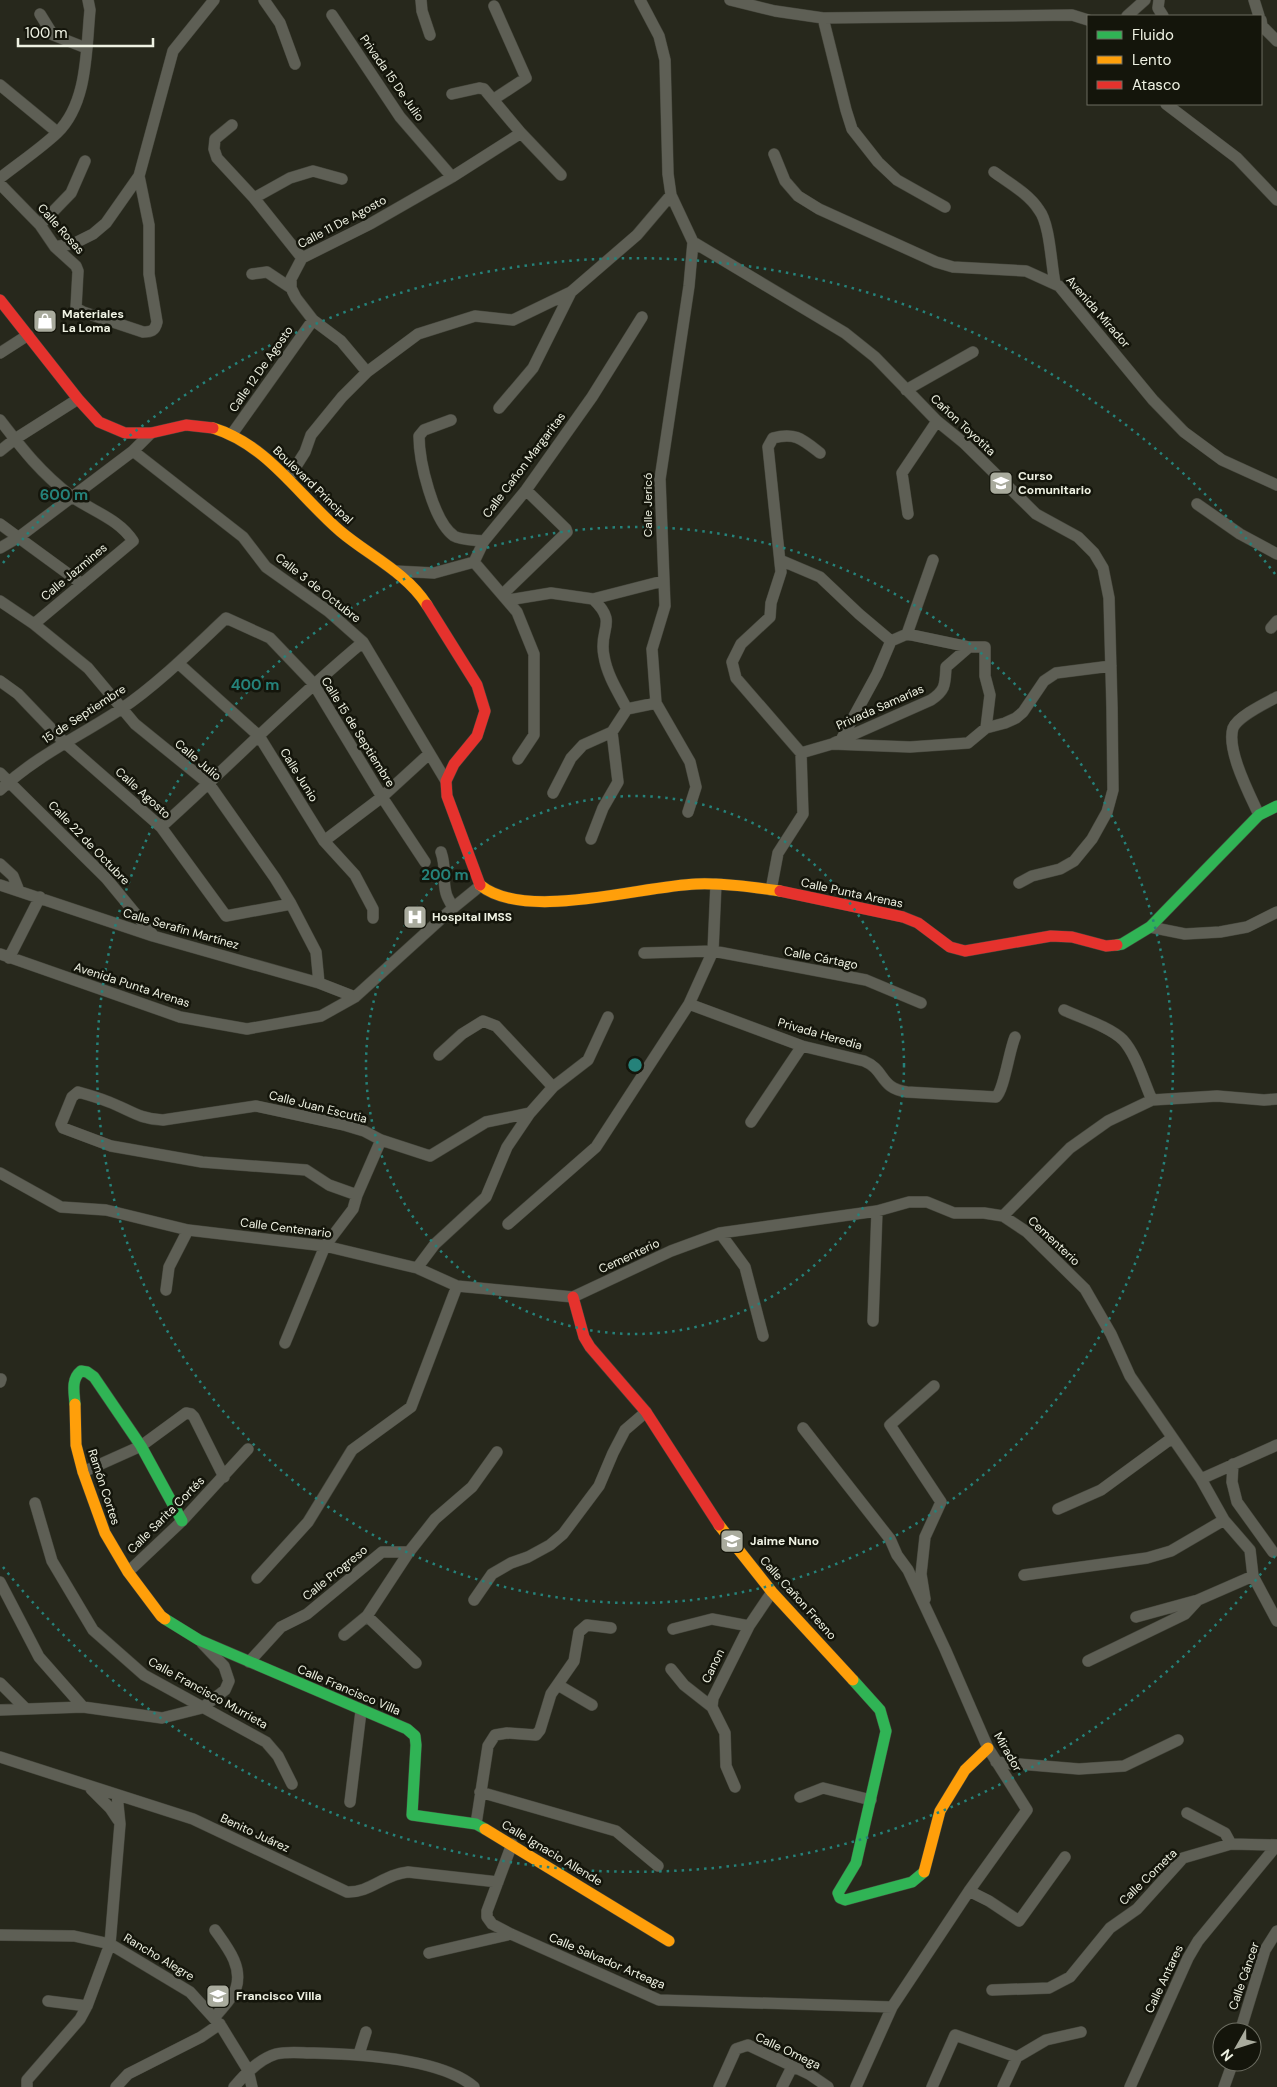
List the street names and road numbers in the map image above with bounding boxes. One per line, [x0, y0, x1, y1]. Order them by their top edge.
street label: Privada 15 De Julio [356, 32, 428, 124]
street label: Calle 11 De Agosto [295, 192, 389, 252]
street label: Calle Rosas [34, 200, 88, 258]
street label: Avenida Mirador [1062, 273, 1134, 352]
street label: Calle 12 De Agosto [225, 323, 297, 415]
street label: Cañon Toyotita [927, 391, 999, 459]
street label: Calle Cañon Margaritas [479, 409, 569, 521]
street label: Boulevard Principal [269, 443, 357, 527]
street label: Calle Jericó [640, 473, 656, 537]
street label: Calle Jazmines [38, 540, 110, 604]
street label: Calle 3 de Octubre [272, 550, 364, 627]
street label: Calle 15 de Septiembre [318, 674, 399, 790]
street label: Privada Samarías [834, 680, 926, 734]
street label: 15 de Septiembre [39, 681, 129, 747]
street label: Calle Julio [171, 736, 225, 784]
street label: Calle Junio [276, 745, 322, 805]
street label: Calle Agosto [112, 764, 174, 822]
street label: Calle 22 de Octubre [45, 797, 133, 889]
street label: Calle Punta Arenas [799, 874, 905, 912]
street label: Calle Serafín Martínez [121, 905, 241, 953]
street label: Calle Cártago [783, 943, 859, 973]
street label: Avenida Punta Arenas [72, 959, 192, 1011]
street label: Privada Heredia [776, 1014, 864, 1054]
street label: Calle Juan Escutia [267, 1087, 369, 1127]
street label: Cementerio [1025, 1213, 1083, 1269]
street label: Calle Centenario [239, 1214, 333, 1242]
street label: Cementerio [596, 1235, 662, 1277]
street label: Ramón Cortes [84, 1447, 124, 1527]
street label: Calle Sarita Cortés [124, 1473, 208, 1557]
street label: Calle Progreso [299, 1542, 371, 1604]
street label: Calle Cañon Fresno [756, 1553, 840, 1643]
street label: Canon [698, 1646, 728, 1686]
street label: Calle Francisco Murrieta [145, 1653, 271, 1733]
street label: Calle Francisco Villa [295, 1661, 403, 1719]
street label: Mirador [990, 1729, 1026, 1775]
street label: Benito Juárez [218, 1810, 292, 1856]
street label: Calle Ignacio Allende [499, 1817, 605, 1890]
street label: Calle Cometa [1116, 1845, 1180, 1909]
street label: Calle Salvador Arteaga [546, 1929, 668, 1993]
street label: Rancho Alegre [121, 1930, 197, 1984]
street label: Calle Cáncer [1225, 1939, 1263, 2012]
street label: Calle Antares [1141, 1942, 1187, 2016]
street label: Calle Omega [753, 2029, 823, 2073]

